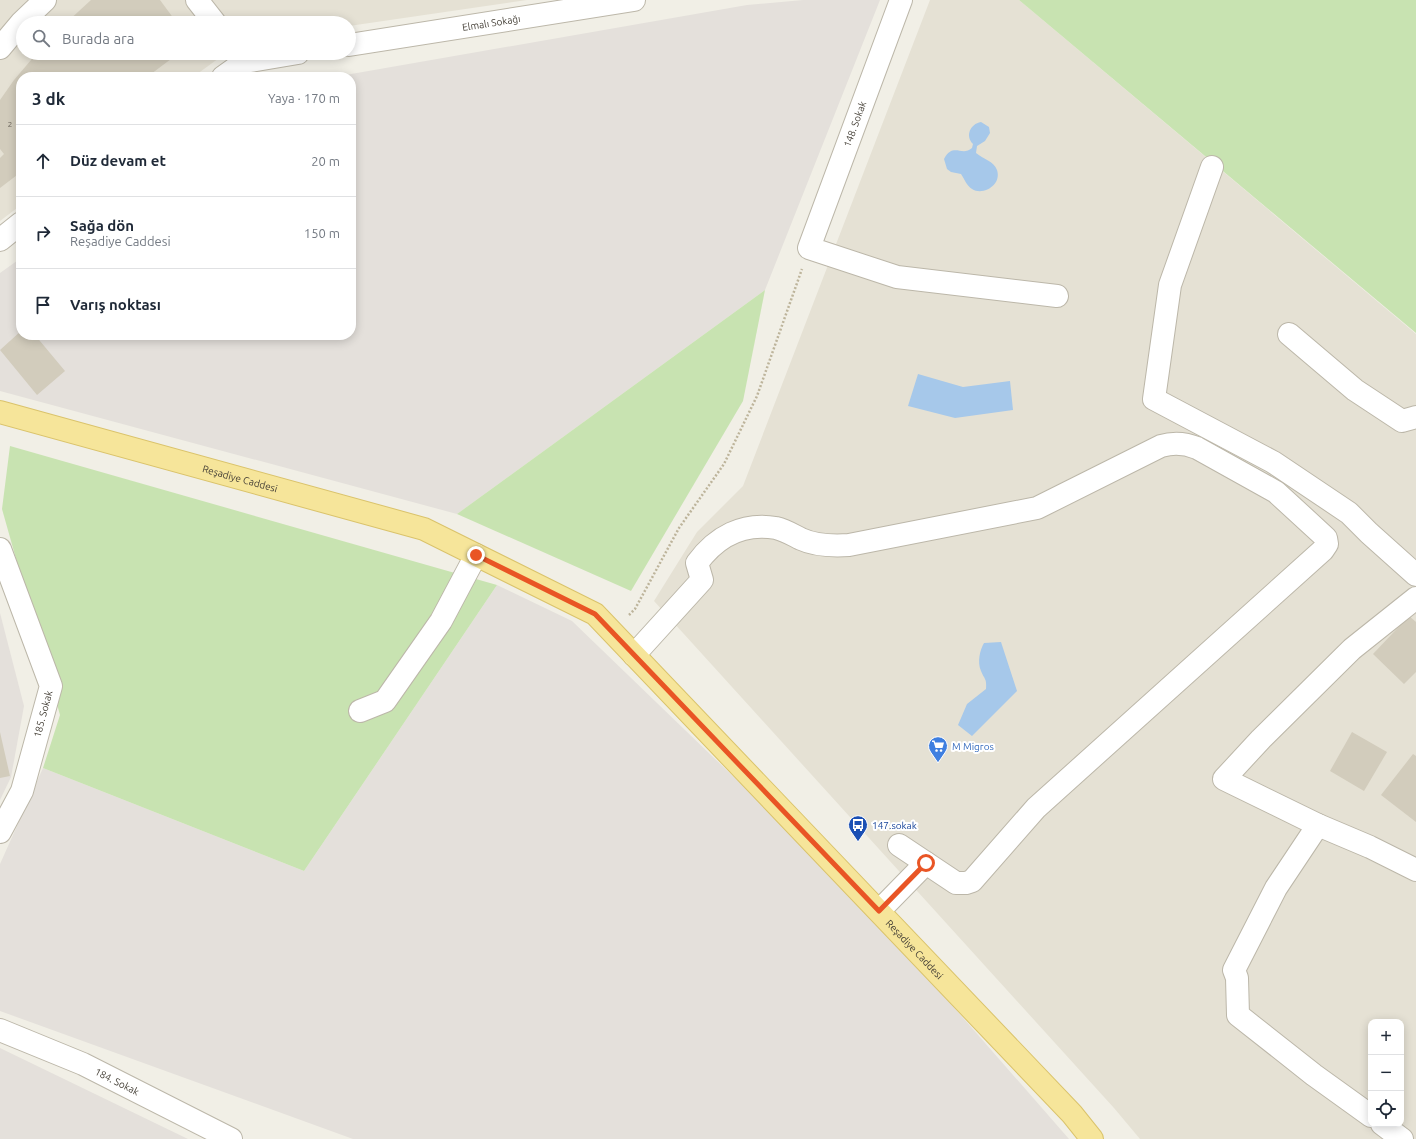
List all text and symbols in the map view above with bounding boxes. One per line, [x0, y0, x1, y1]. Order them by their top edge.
street label: Elmalı Sokağı [461, 13, 521, 33]
search box [16, 16, 356, 60]
icon: search [30, 27, 52, 49]
text: Burada ara [62, 30, 134, 47]
text: 3 dk [32, 89, 65, 108]
text: Yaya · 170 m [268, 91, 340, 105]
street label: 148. Sokak [842, 100, 868, 148]
house number: 2 [8, 120, 12, 129]
icon: ahead [32, 150, 54, 172]
text: Düz devam et [70, 152, 166, 169]
text: 20 m [311, 154, 340, 168]
text: Sağa dön [70, 217, 134, 234]
icon: right [32, 222, 54, 244]
text: 150 m [304, 226, 340, 240]
text: Reşadiye Caddesi [70, 234, 171, 248]
icon: arrive [32, 294, 54, 316]
text: Varış noktası [70, 296, 161, 313]
street label: Reşadiye Caddesi [201, 463, 279, 494]
route end [467, 546, 485, 564]
street label: 185. Sokak [31, 689, 55, 739]
supermarket icon: M Migros [927, 735, 949, 763]
place label: M Migros [952, 741, 994, 752]
bus stop icon: 147.sokak [847, 814, 869, 842]
place label: 147.sokak [872, 820, 917, 831]
route start [917, 854, 935, 872]
street label: Reşadiye Caddesi [884, 917, 945, 981]
map controls [1368, 1019, 1404, 1127]
button: + [1368, 1019, 1404, 1055]
button: − [1368, 1055, 1404, 1091]
street label: 184. Sokak [93, 1066, 141, 1097]
button: locate [1368, 1091, 1404, 1127]

